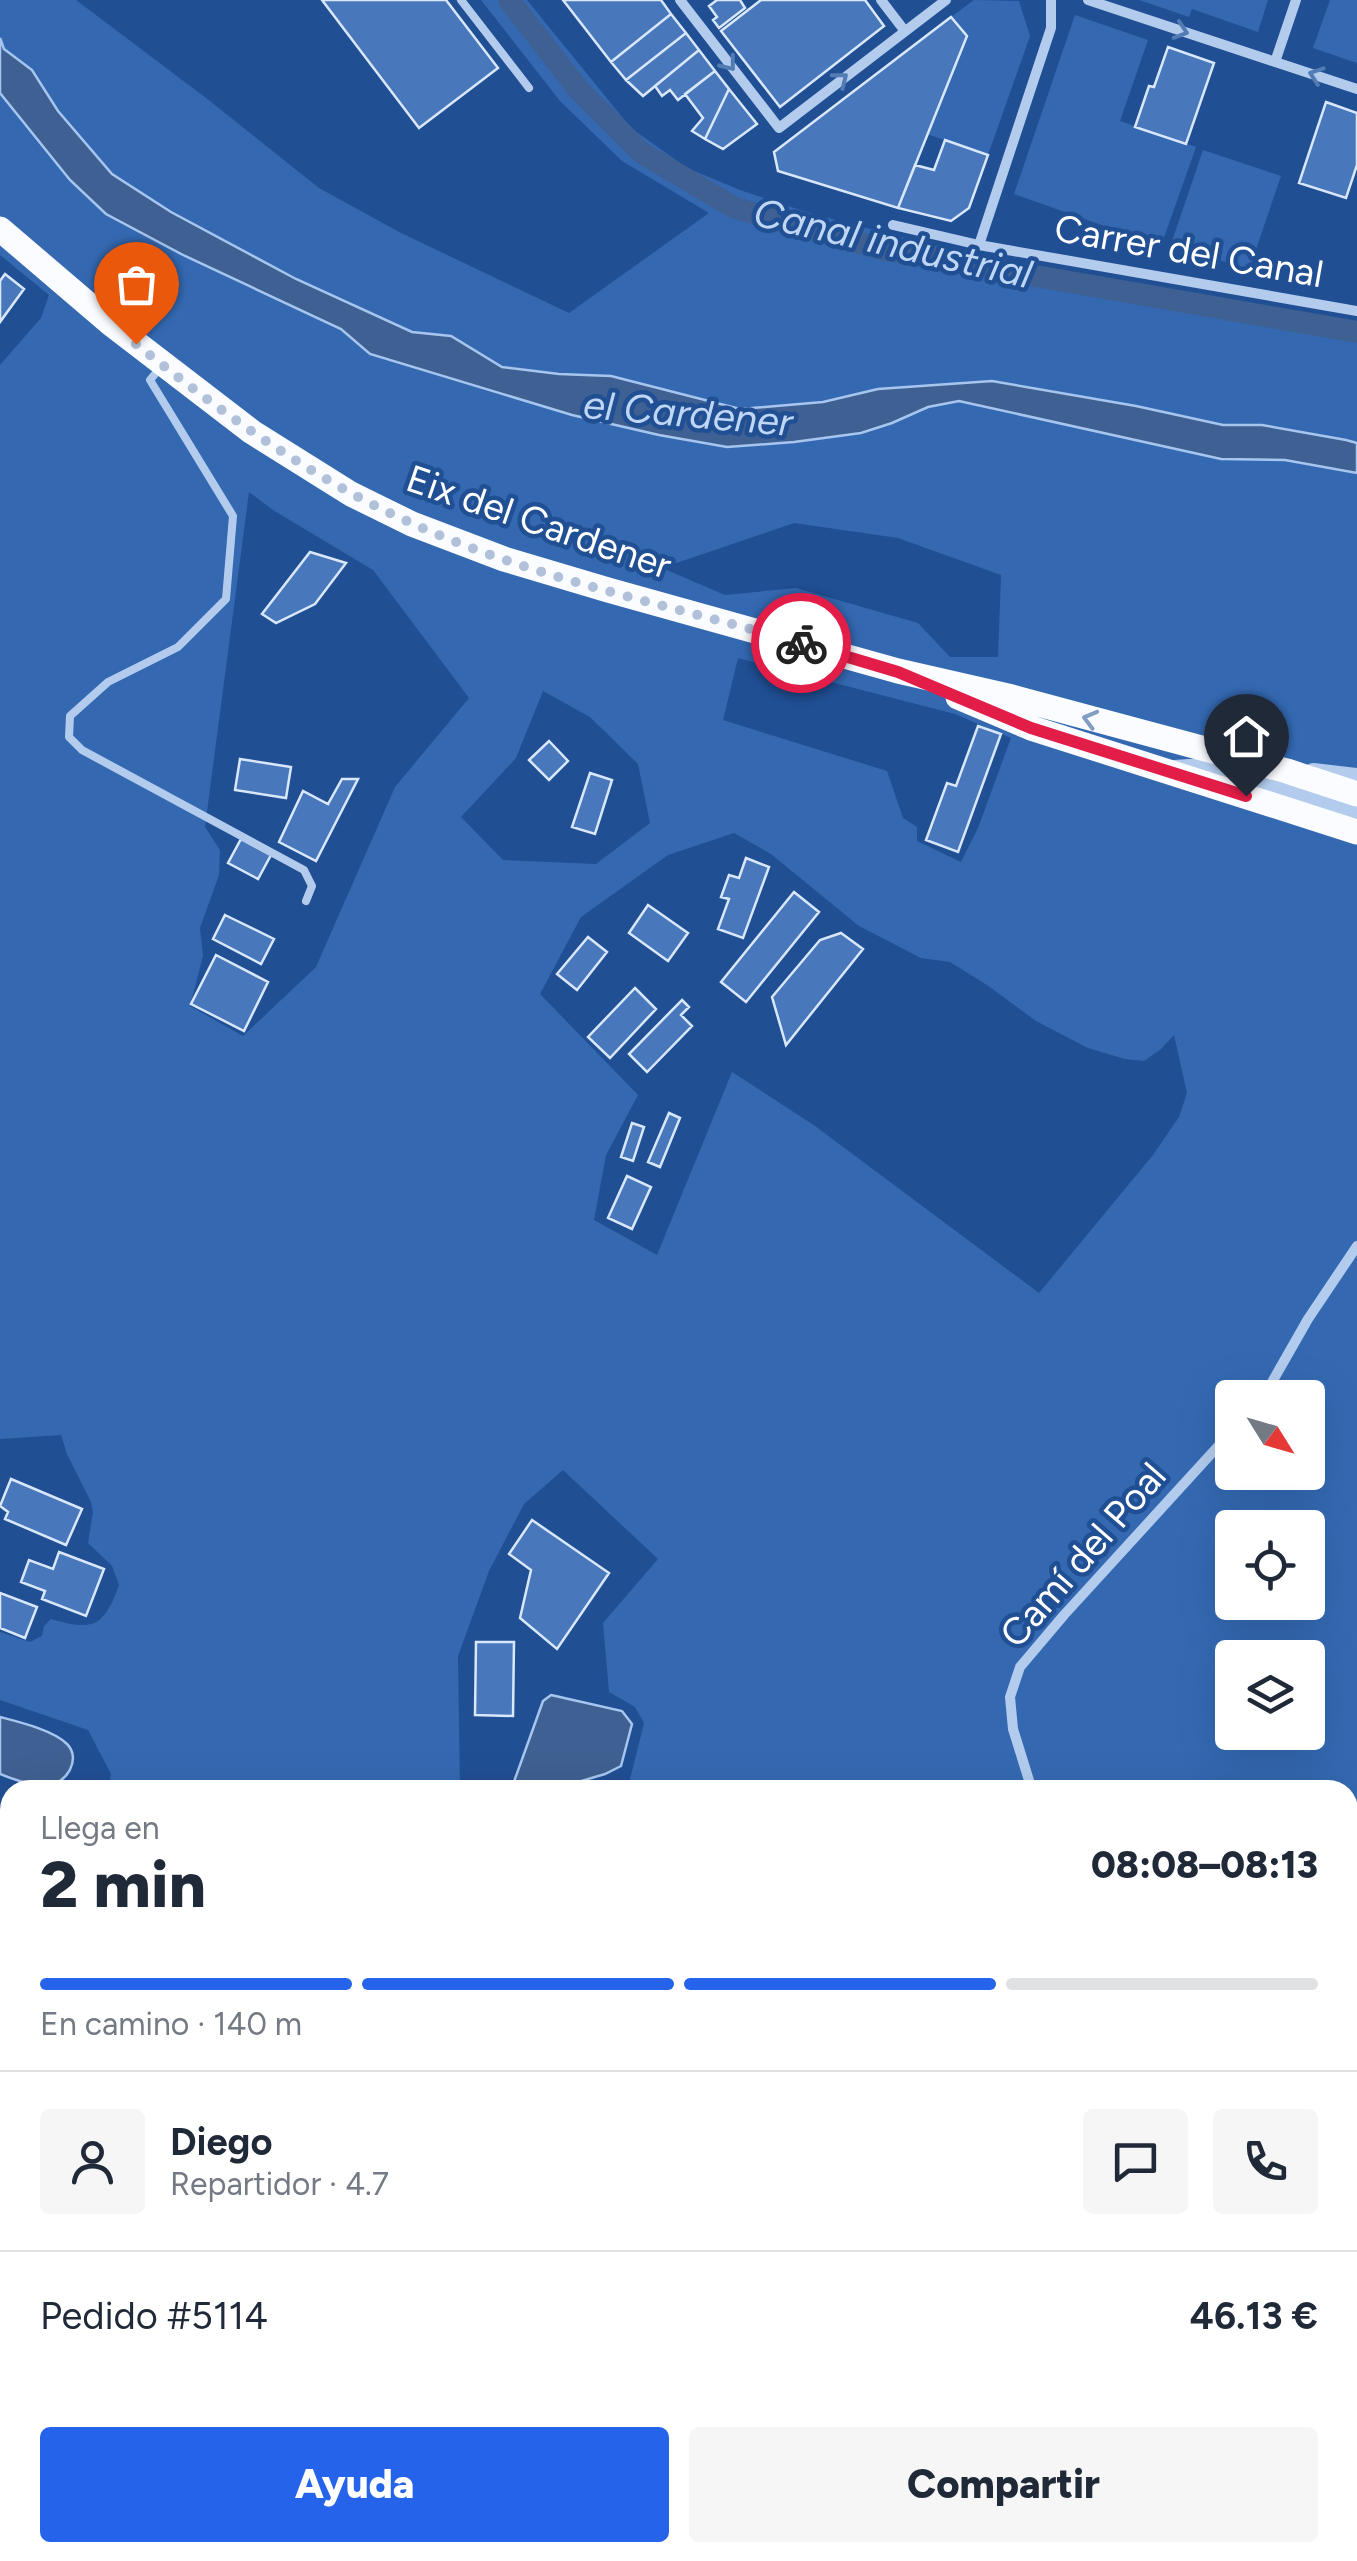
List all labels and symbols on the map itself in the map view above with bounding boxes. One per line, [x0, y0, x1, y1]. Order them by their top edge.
one-way arrow [1171, 19, 1188, 39]
one-way arrow [718, 53, 735, 71]
one-way arrow [1308, 67, 1325, 87]
one-way arrow [830, 74, 848, 91]
water label: Canal industrial [749, 188, 1038, 299]
street label: Carrer del Canal [1051, 205, 1327, 297]
pin [94, 242, 179, 345]
water label: el Cardener [581, 380, 796, 446]
street label: Eix del Cardener [401, 455, 678, 589]
courier [751, 593, 851, 693]
pin [1204, 694, 1289, 797]
one-way arrow [1082, 710, 1099, 731]
north arrow [1215, 1380, 1325, 1490]
street label: Camí del Poal [990, 1453, 1176, 1657]

